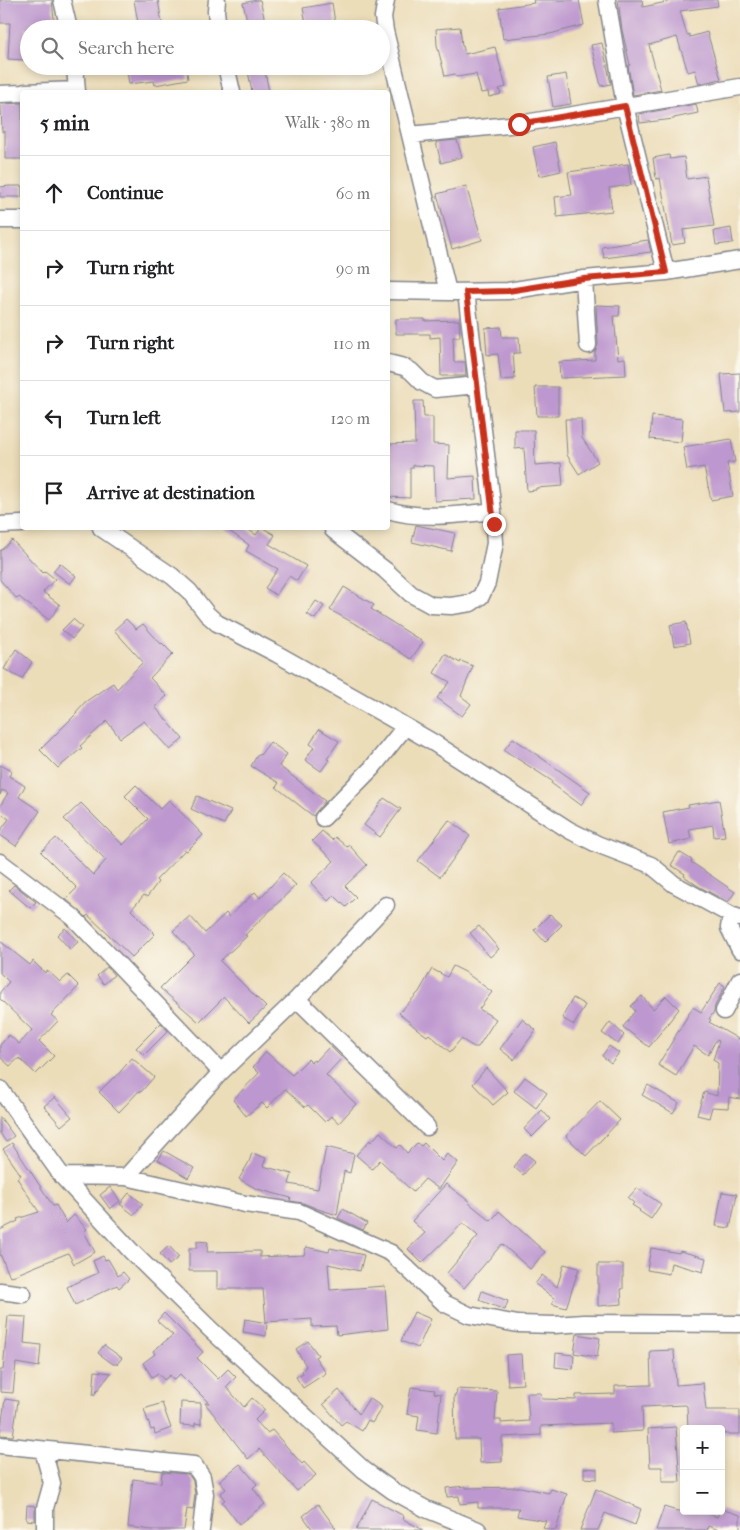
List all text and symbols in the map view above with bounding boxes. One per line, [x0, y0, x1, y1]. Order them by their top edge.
search box [20, 20, 390, 75]
icon: search [38, 34, 66, 62]
text: Search here [78, 37, 174, 59]
text: 5 min [40, 111, 89, 135]
text: Walk · 380 m [285, 113, 370, 132]
route start [508, 113, 531, 136]
icon: ahead [40, 179, 68, 207]
text: Continue [87, 182, 163, 204]
text: 60 m [336, 184, 370, 203]
icon: right [40, 254, 68, 282]
text: Turn right [87, 257, 174, 279]
text: 90 m [336, 259, 370, 278]
icon: right [40, 329, 68, 357]
text: Turn right [87, 332, 174, 354]
text: 110 m [333, 334, 370, 353]
icon: left [40, 404, 68, 432]
text: Turn left [87, 407, 161, 429]
text: 120 m [331, 409, 370, 428]
icon: arrive [40, 479, 68, 507]
text: Arrive at destination [87, 482, 255, 504]
route end [483, 513, 506, 536]
map controls [680, 1425, 725, 1515]
button: + [680, 1425, 725, 1470]
button: − [680, 1470, 725, 1515]

